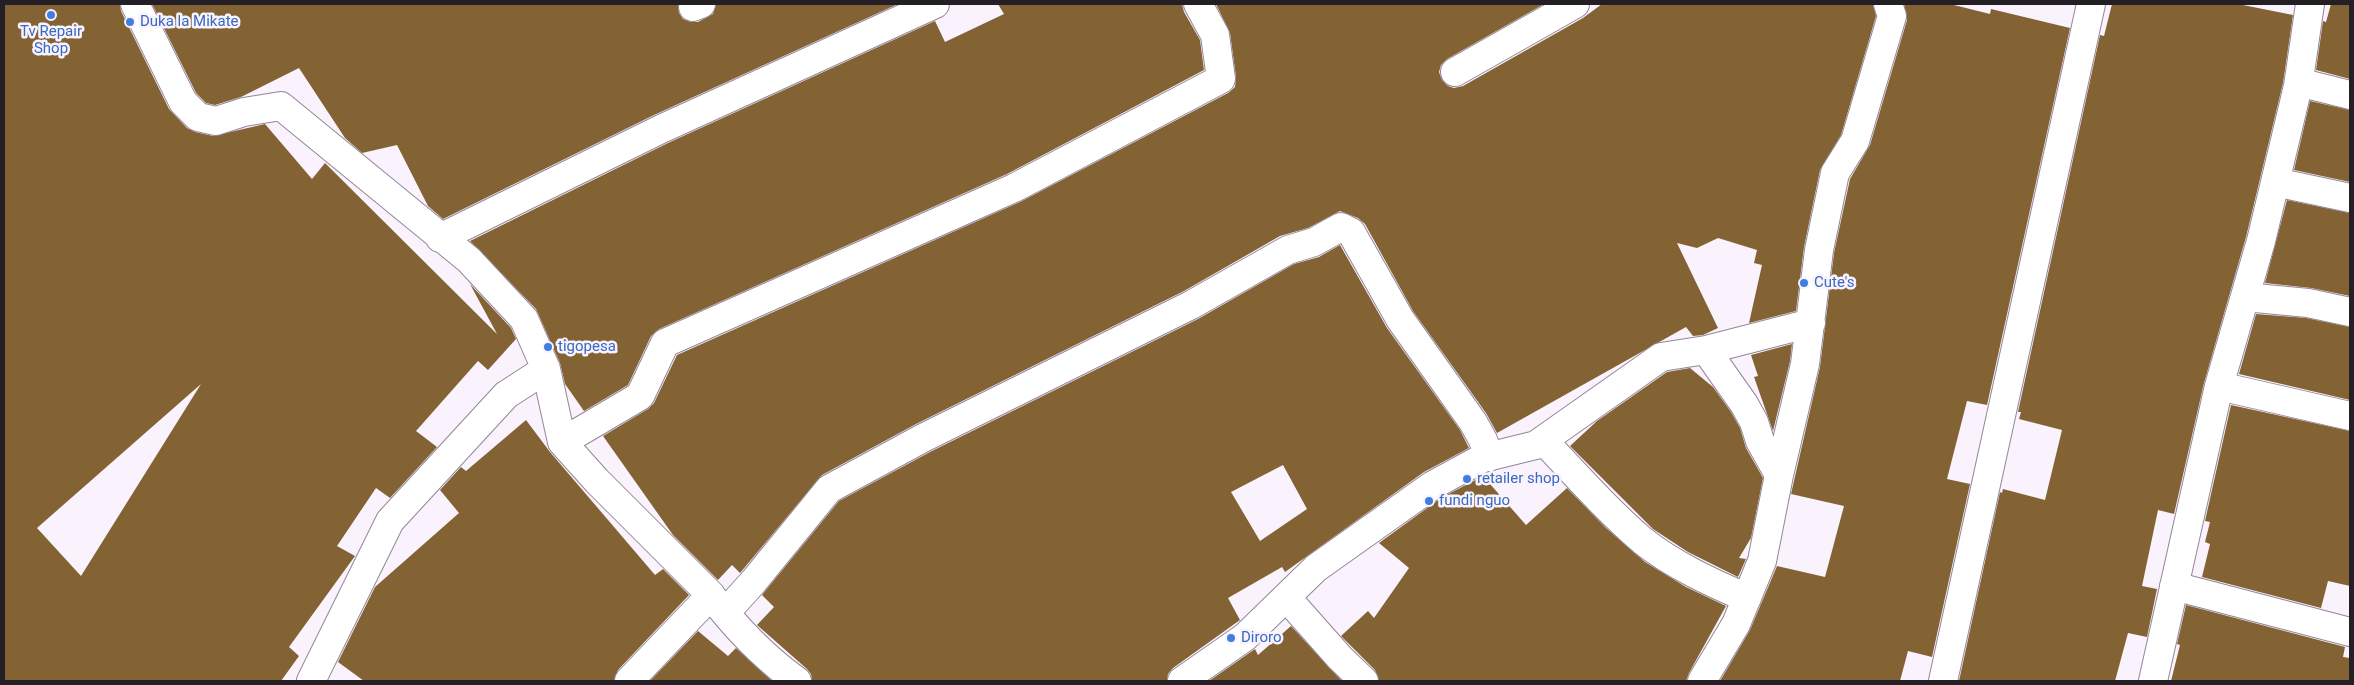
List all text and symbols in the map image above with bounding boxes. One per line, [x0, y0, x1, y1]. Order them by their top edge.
marker: Tv Repair Shop [45, 9, 57, 21]
place label: Duka la Mikate [140, 13, 238, 31]
marker: Duka la Mikate [124, 16, 136, 28]
place label: Tv Repair Shop [20, 23, 82, 58]
place label: Cute's [1814, 274, 1855, 292]
marker: Cute's [1798, 277, 1810, 289]
place label: tigopesa [558, 338, 616, 356]
marker: tigopesa [542, 341, 554, 353]
place label: retailer shop [1477, 470, 1560, 488]
marker: retailer shop [1461, 473, 1473, 485]
place label: fundi nguo [1439, 492, 1510, 510]
marker: fundi nguo [1423, 495, 1435, 507]
place label: Diroro [1241, 629, 1281, 647]
marker: Diroro [1225, 632, 1237, 644]

